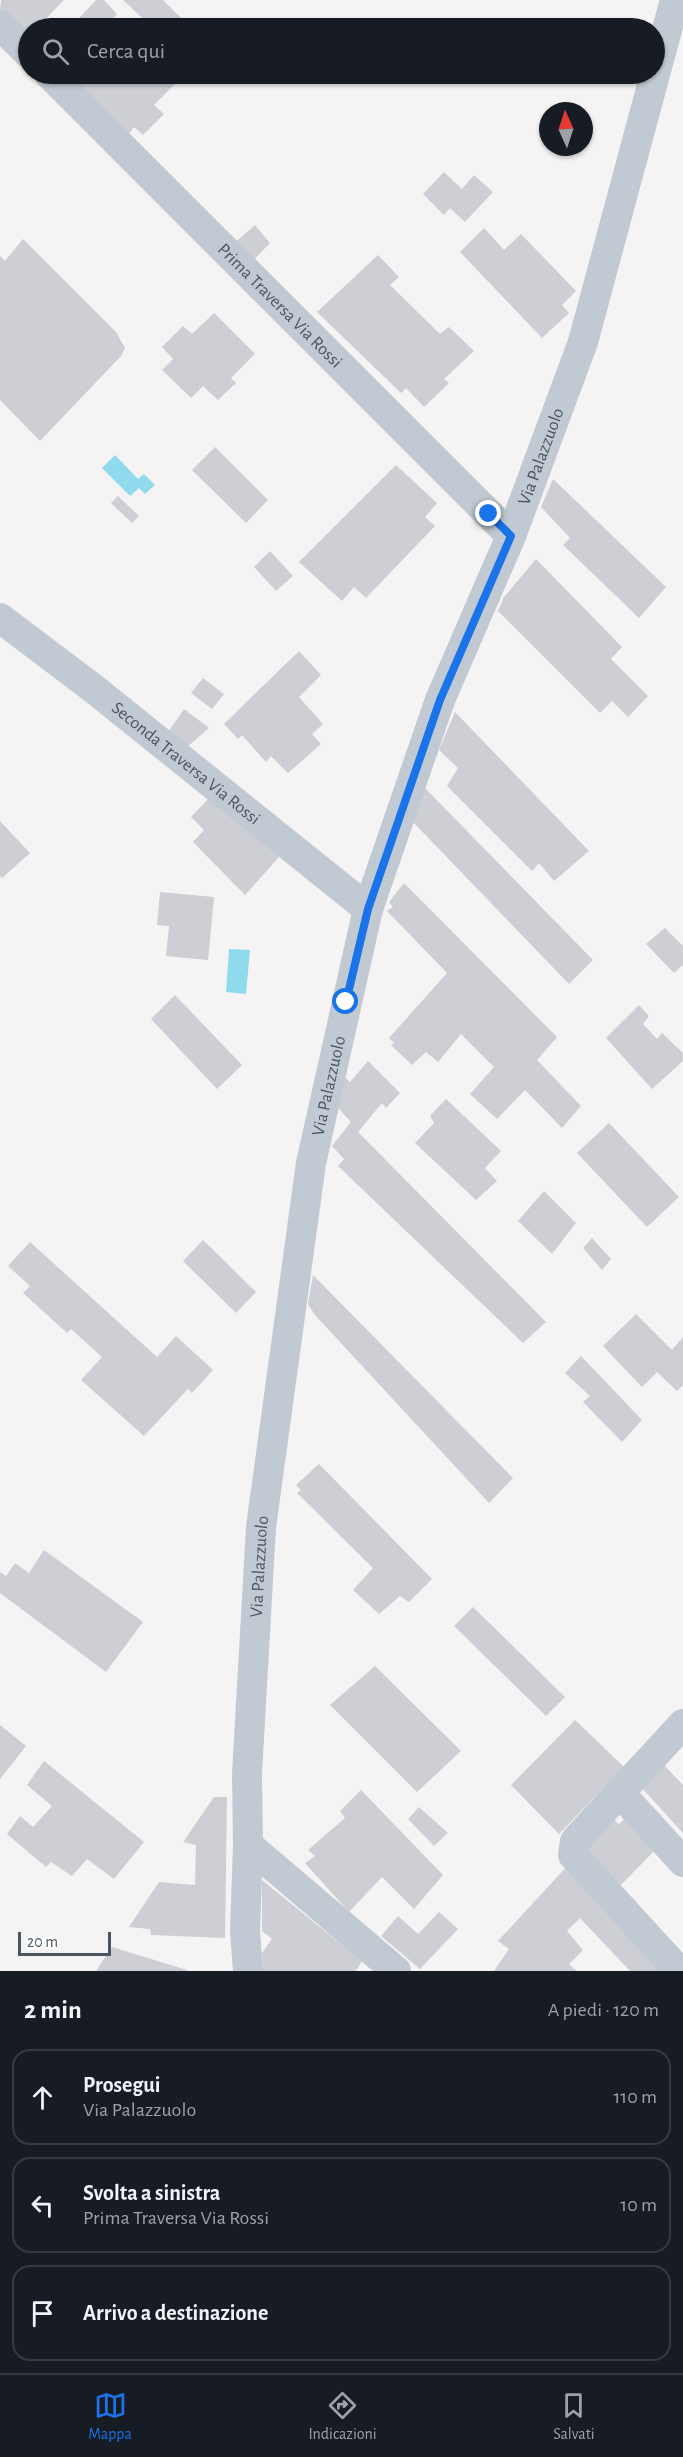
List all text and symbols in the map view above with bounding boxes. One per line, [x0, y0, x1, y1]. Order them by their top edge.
search box [18, 18, 665, 84]
icon: search [39, 35, 72, 68]
text: Cerca qui [87, 40, 165, 62]
north arrow [539, 102, 593, 156]
street label: Prima Traversa Via Rossi [214, 240, 345, 372]
street label: Via Palazzuolo [515, 406, 568, 508]
route end [475, 500, 501, 526]
street label: Seconda Traversa Via Rossi [108, 699, 263, 829]
route start [332, 988, 358, 1014]
street label: Via Palazzuolo [309, 1034, 349, 1138]
street label: Via Palazzuolo [248, 1514, 272, 1618]
scale bar [18, 1929, 111, 1956]
text: 20 m [27, 1934, 58, 1950]
text: 2 min [24, 1997, 82, 2023]
text: A piedi · 120 m [548, 2000, 659, 2020]
text: Prosegui [83, 2074, 160, 2096]
icon: ahead [26, 2081, 59, 2114]
text: 110 m [613, 2087, 657, 2107]
text: Via Palazzuolo [83, 2100, 196, 2120]
text: Svolta a sinistra [83, 2182, 220, 2204]
icon: left [26, 2189, 59, 2222]
text: 10 m [620, 2195, 657, 2215]
text: Prima Traversa Via Rossi [83, 2208, 269, 2228]
icon: arrive [26, 2297, 59, 2330]
text: Arrivo a destinazione [83, 2302, 268, 2324]
tab: Mappa [88, 2389, 132, 2444]
tab: Indicazioni [308, 2389, 377, 2444]
tab: Salvati [553, 2389, 595, 2444]

